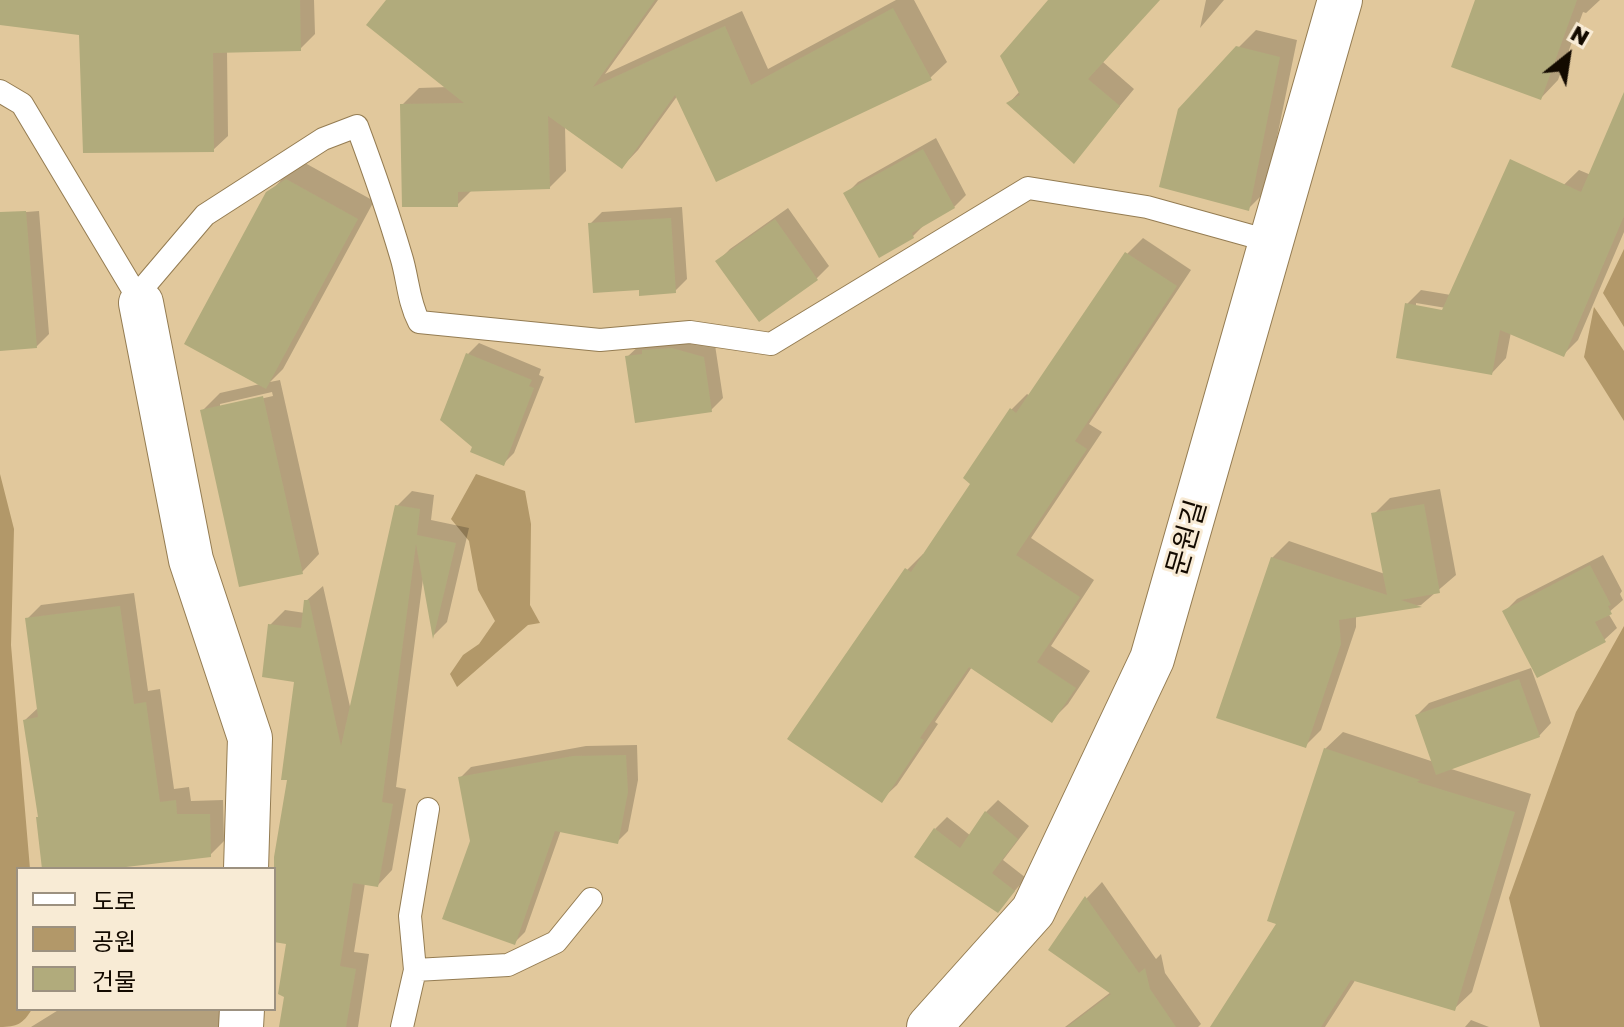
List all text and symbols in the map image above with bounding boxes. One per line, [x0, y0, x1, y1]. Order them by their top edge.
north arrow [1528, 16, 1608, 96]
text: N [1566, 19, 1594, 51]
street label: 문원길 [1160, 496, 1214, 580]
legend [16, 867, 276, 1011]
text: 도로 [92, 886, 136, 915]
text: 공원 [92, 926, 136, 955]
text: 건물 [92, 966, 136, 995]

